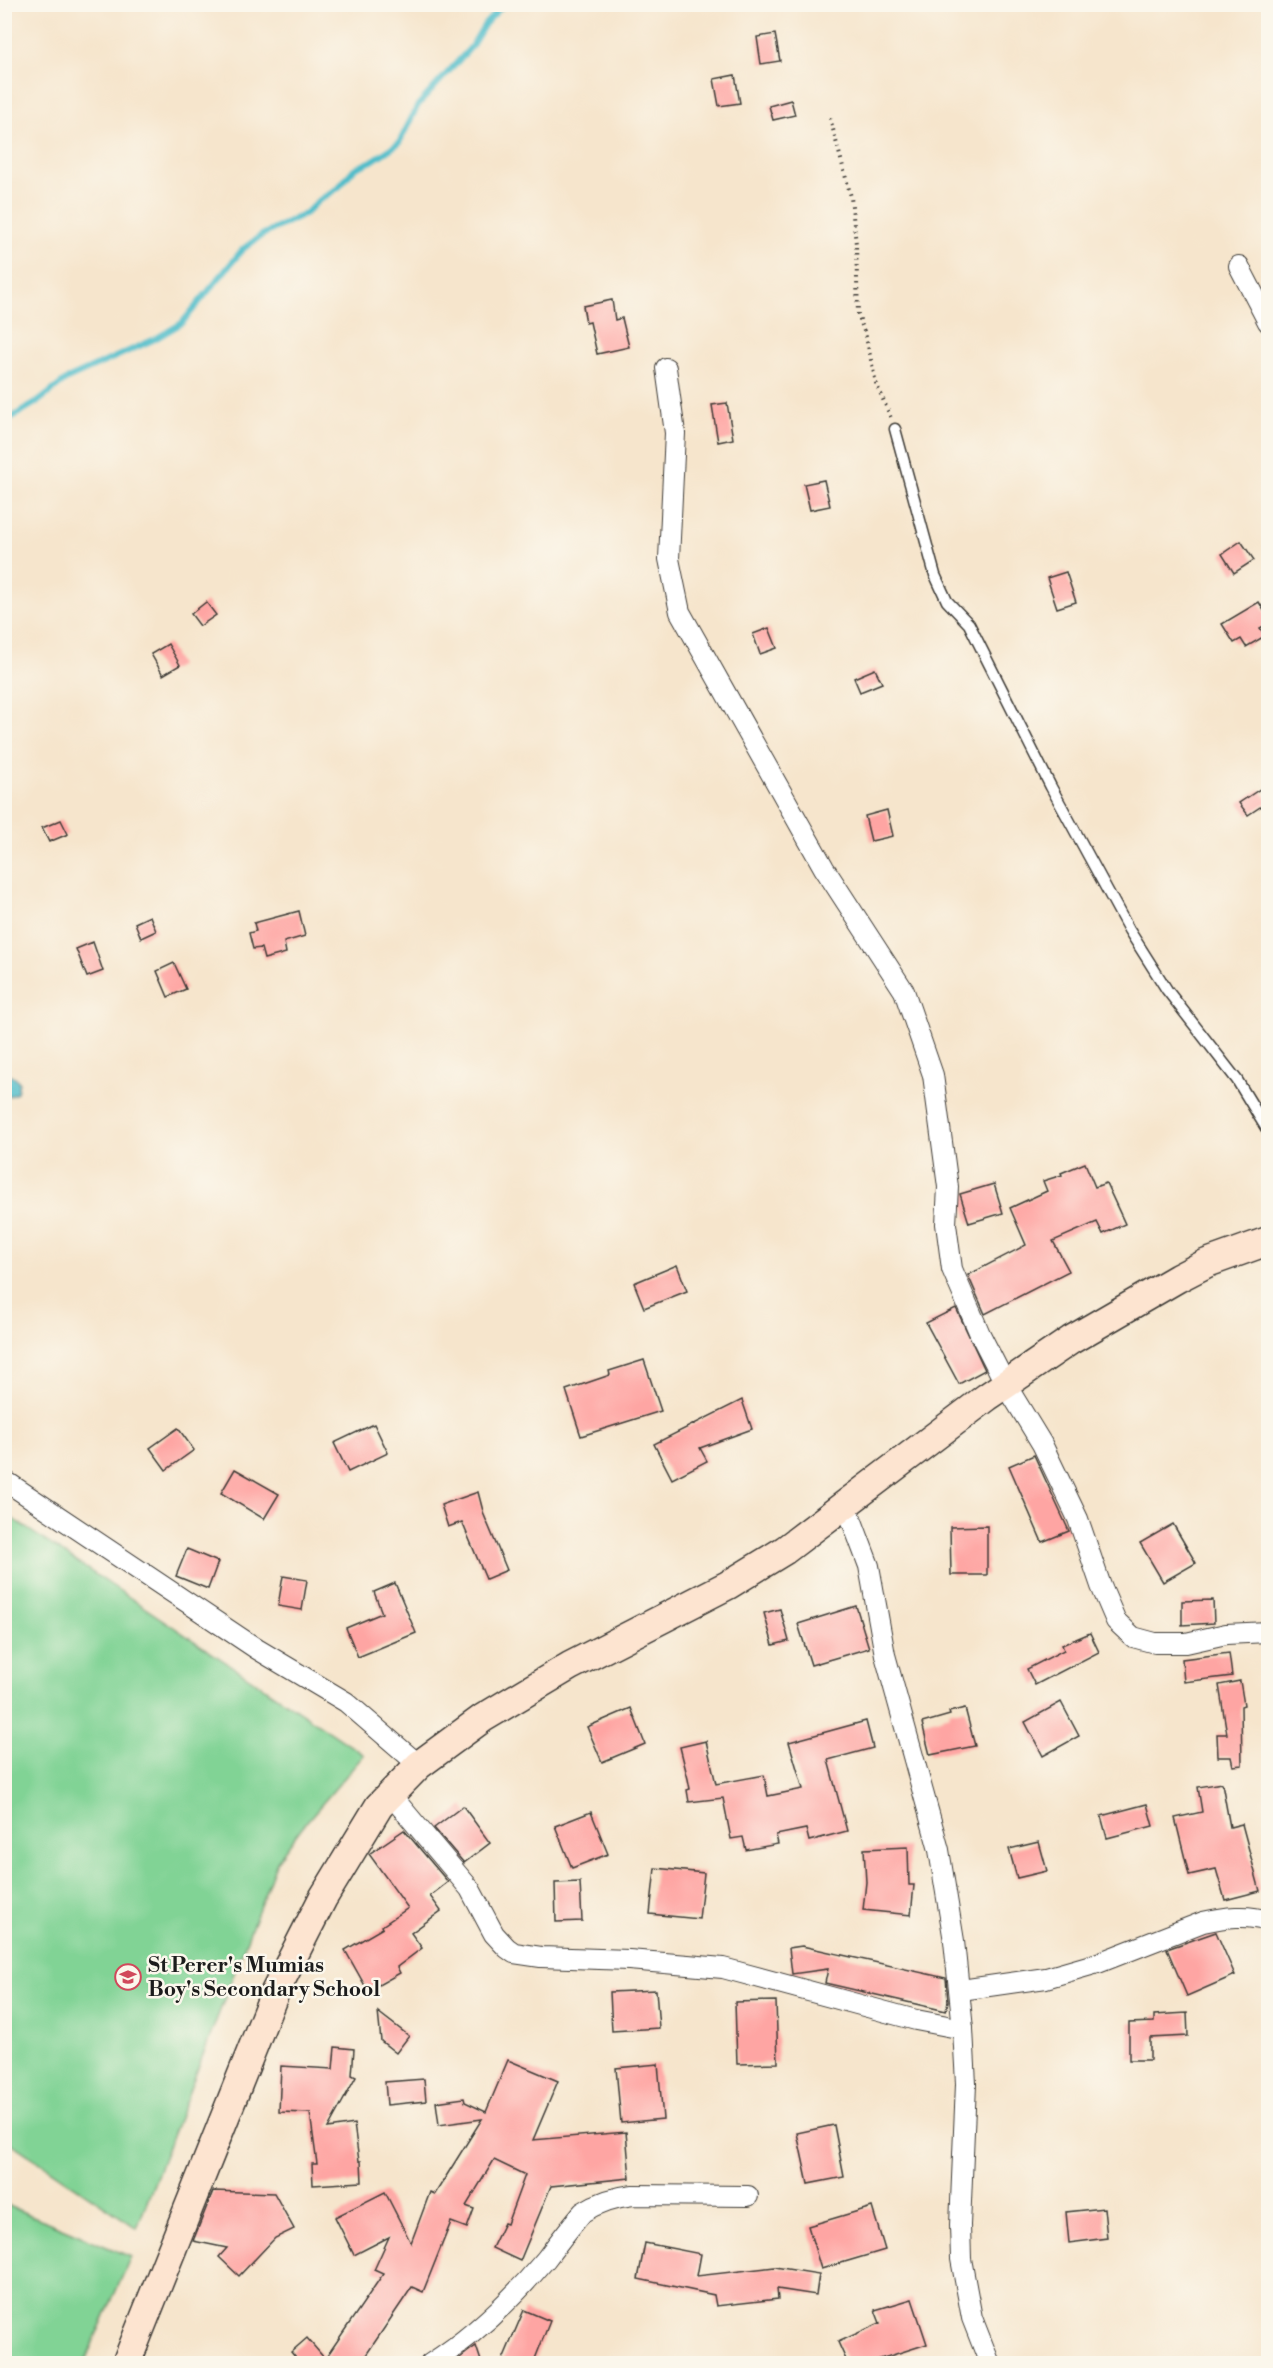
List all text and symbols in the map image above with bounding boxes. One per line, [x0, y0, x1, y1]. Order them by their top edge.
place label: St Perer's Mumias Boy's Secondary School [148, 1953, 380, 2003]
school or university icon: St Perer's Mumias Boy's Secondary School [113, 1962, 143, 1992]

